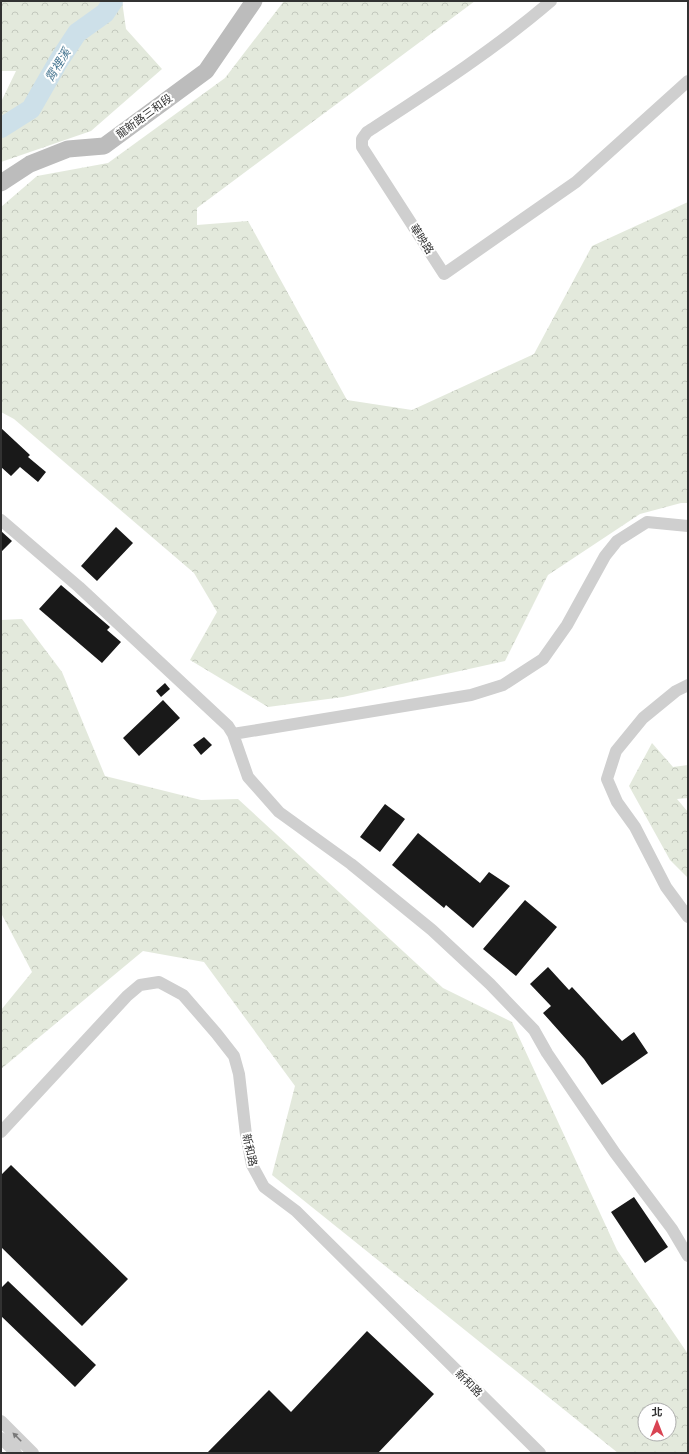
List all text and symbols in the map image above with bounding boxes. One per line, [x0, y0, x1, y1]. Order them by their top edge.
water label: 霄裡溪 [43, 44, 75, 84]
street label: 龍新路三和段 [114, 92, 174, 140]
street label: 華映路 [408, 222, 436, 256]
street label: 新和路 [240, 1133, 260, 1167]
street label: 新和路 [453, 1367, 485, 1399]
north arrow [637, 1402, 677, 1442]
text: 北 [652, 1406, 663, 1418]
one-way arrow [12, 1432, 22, 1442]

